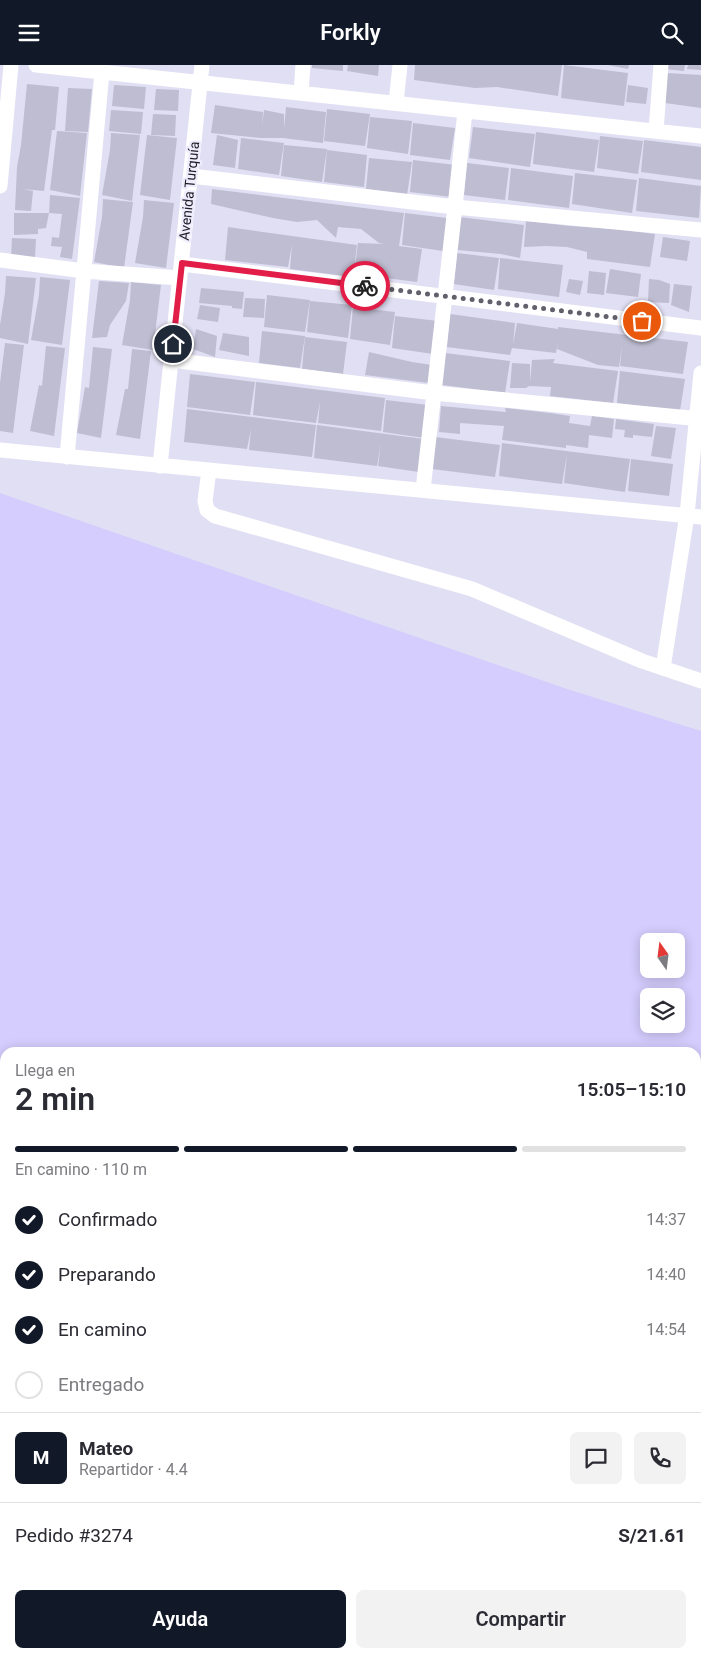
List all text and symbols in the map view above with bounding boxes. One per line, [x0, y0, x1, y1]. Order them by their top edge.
icon: menu [15, 19, 43, 47]
icon: search [658, 19, 686, 47]
text: Forkly [320, 20, 381, 45]
street label: Avenida Turquía [176, 141, 202, 241]
courier [340, 261, 390, 311]
icon: bike [351, 272, 379, 300]
pin [621, 300, 663, 342]
icon: bag [628, 307, 656, 335]
pin [152, 323, 194, 365]
icon: home [159, 330, 187, 358]
north arrow [640, 933, 685, 977]
map controls [640, 933, 685, 1033]
button: layers [640, 988, 685, 1033]
text: Llega en [15, 1061, 75, 1080]
text: 15:05–15:10 [577, 1078, 686, 1101]
text: 2 min [15, 1080, 95, 1118]
text: En camino · 110 m [15, 1160, 147, 1179]
icon: check [15, 1206, 43, 1234]
text: Confirmado [58, 1208, 157, 1231]
text: 14:37 [646, 1210, 686, 1229]
icon: check [15, 1261, 43, 1289]
text: Preparando [58, 1263, 156, 1286]
text: 14:40 [646, 1265, 686, 1284]
icon: check [15, 1316, 43, 1344]
text: En camino [58, 1318, 147, 1341]
text: 14:54 [646, 1320, 686, 1339]
text: Entregado [58, 1373, 144, 1396]
button: chat [570, 1432, 622, 1484]
button: phone [634, 1432, 686, 1484]
text: Mateo [79, 1437, 133, 1460]
text: M [33, 1446, 49, 1469]
text: Repartidor · 4.4 [79, 1460, 188, 1479]
text: Pedido #3274 [15, 1524, 133, 1547]
text: S/21.61 [618, 1524, 686, 1547]
button: Ayuda [15, 1590, 346, 1648]
button: Compartir [356, 1590, 686, 1648]

